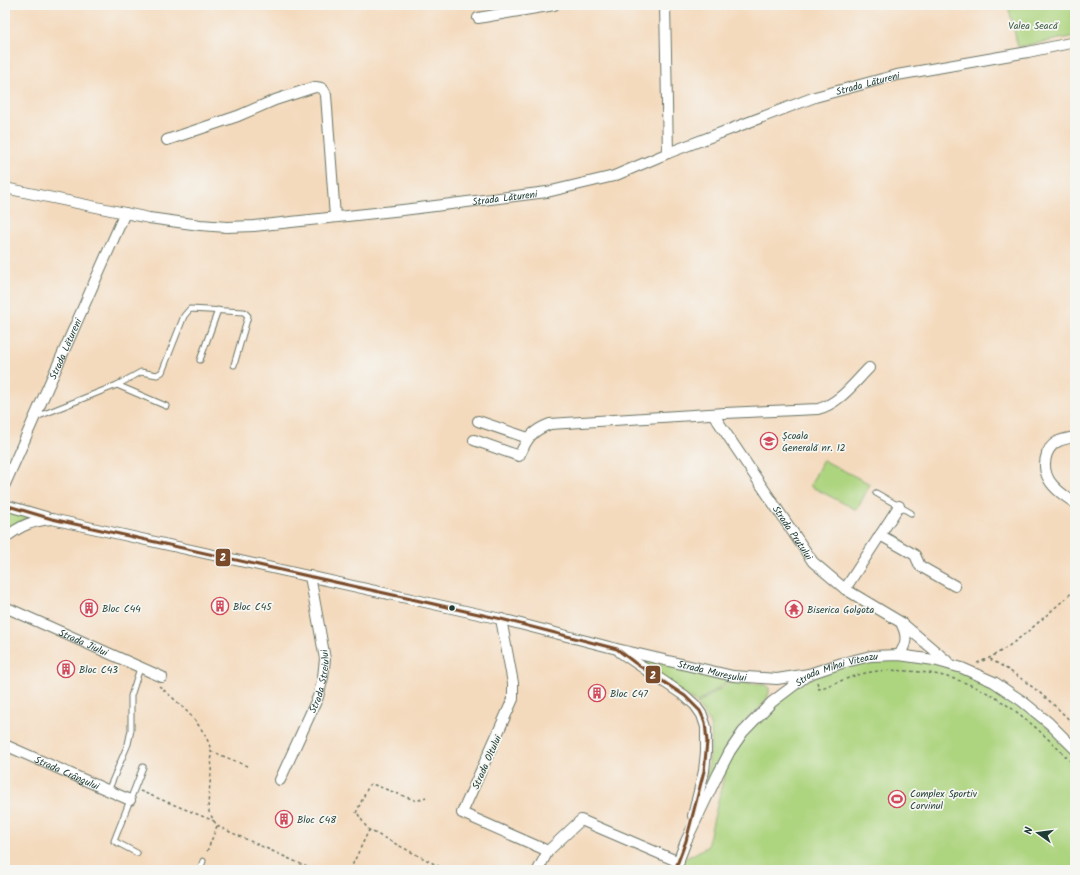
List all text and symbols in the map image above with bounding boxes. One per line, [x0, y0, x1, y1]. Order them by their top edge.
park label: Valea Seacă [1008, 18, 1059, 34]
street label: Strada Lătureni [834, 68, 901, 100]
street label: Strada Lătureni [471, 186, 539, 210]
street label: Strada Lătureni [45, 315, 87, 382]
place label: Școala Generală nr. 12 [782, 428, 846, 456]
school or university icon: Școala Generală nr. 12 [759, 431, 779, 451]
street label: Strada Prutului [768, 503, 817, 564]
line badge: 2 [215, 548, 231, 567]
text: 2 [220, 549, 226, 567]
building icon: Bloc C45 [210, 596, 230, 616]
building icon: Bloc C44 [79, 598, 99, 618]
place label: Bloc C45 [233, 599, 272, 615]
temple icon: Biserica Golgota [784, 599, 804, 619]
place label: Bloc C44 [102, 601, 141, 617]
place label: Biserica Golgota [807, 602, 875, 618]
unlabelled marker [447, 603, 457, 613]
street label: Strada Jiului [56, 625, 111, 661]
street label: Strada Streiului [305, 648, 334, 716]
street label: Strada Mihai Viteazu [792, 649, 878, 691]
street label: Strada Mureșului [676, 656, 748, 686]
building icon: Bloc C43 [56, 659, 76, 679]
place label: Bloc C43 [79, 662, 118, 678]
line badge: 2 [645, 665, 661, 684]
text: 2 [650, 667, 656, 685]
building icon: Bloc C47 [587, 683, 607, 703]
place label: Bloc C47 [610, 686, 648, 702]
street label: Strada Oltului [468, 732, 506, 792]
street label: Strada Crângului [32, 752, 102, 795]
place label: Complex Sportiv Corvinul [910, 786, 978, 814]
sports icon: Complex Sportiv Corvinul [887, 789, 907, 809]
building icon: Bloc C48 [274, 809, 294, 829]
place label: Bloc C48 [297, 812, 337, 828]
north arrow [1018, 813, 1058, 853]
text: N [1020, 825, 1039, 836]

